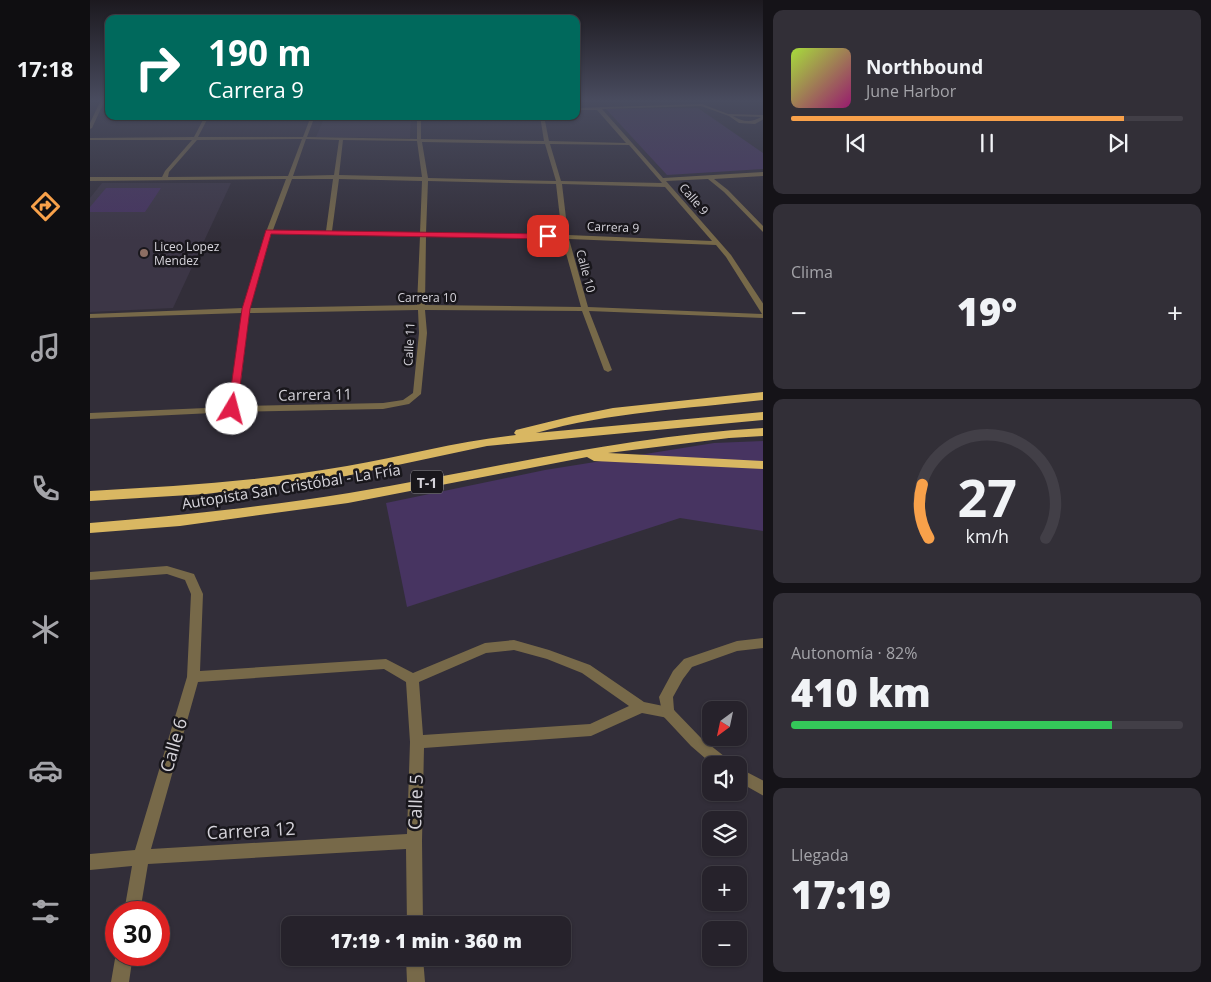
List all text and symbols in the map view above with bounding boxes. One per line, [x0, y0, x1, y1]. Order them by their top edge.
text: 190 m [208, 29, 312, 76]
icon: right [125, 35, 190, 100]
text: 17:18 [17, 53, 73, 83]
text: Northbound [866, 54, 983, 80]
text: Carrera 9 [208, 74, 304, 104]
text: June Harbor [866, 80, 956, 102]
icon: previous [842, 129, 870, 157]
icon: pause [973, 129, 1001, 157]
icon: next [1104, 129, 1132, 157]
street label: Calle 9 [675, 179, 713, 219]
icon: directions [28, 189, 63, 224]
pin [527, 215, 569, 257]
street label: Carrera 9 [587, 218, 640, 236]
icon: arrive [534, 222, 562, 250]
place label: Liceo Lopez Mendez [154, 238, 220, 269]
marker: Liceo Lopez Mendez [138, 247, 150, 259]
street label: Calle 10 [572, 248, 600, 295]
text: Clima [791, 261, 833, 283]
text: 19° [957, 285, 1017, 337]
street label: Carrera 10 [397, 289, 457, 306]
text: − [791, 293, 807, 331]
text: + [1167, 293, 1183, 331]
street label: Calle 11 [399, 322, 419, 366]
icon: music [28, 330, 63, 365]
position arrow [205, 382, 257, 434]
street label: Carrera 11 [278, 383, 352, 405]
street label: Autopista San Cristóbal - La Fría [180, 459, 402, 513]
text: 27 [957, 461, 1017, 532]
icon: phone [28, 471, 63, 506]
road number: T-1 [411, 471, 443, 494]
text: km/h [965, 524, 1009, 548]
icon: climate [28, 612, 63, 647]
text: Autonomía · 82% [791, 642, 917, 664]
text: 410 km [791, 666, 931, 718]
north arrow [702, 701, 748, 746]
map controls [702, 701, 747, 966]
street label: Calle 6 [154, 715, 192, 775]
icon: car [28, 753, 63, 788]
button: sound [702, 756, 747, 801]
street label: Calle 5 [402, 774, 428, 830]
button: layers [702, 811, 747, 856]
street label: Carrera 12 [206, 816, 296, 844]
text: Llegada [791, 844, 849, 866]
button: + [702, 866, 747, 911]
text: 17:19 [791, 868, 891, 920]
icon: filters [28, 894, 63, 929]
speed limit sign: 30 [105, 901, 170, 966]
button: − [702, 921, 747, 966]
text: 17:19 · 1 min · 360 m [330, 928, 522, 954]

